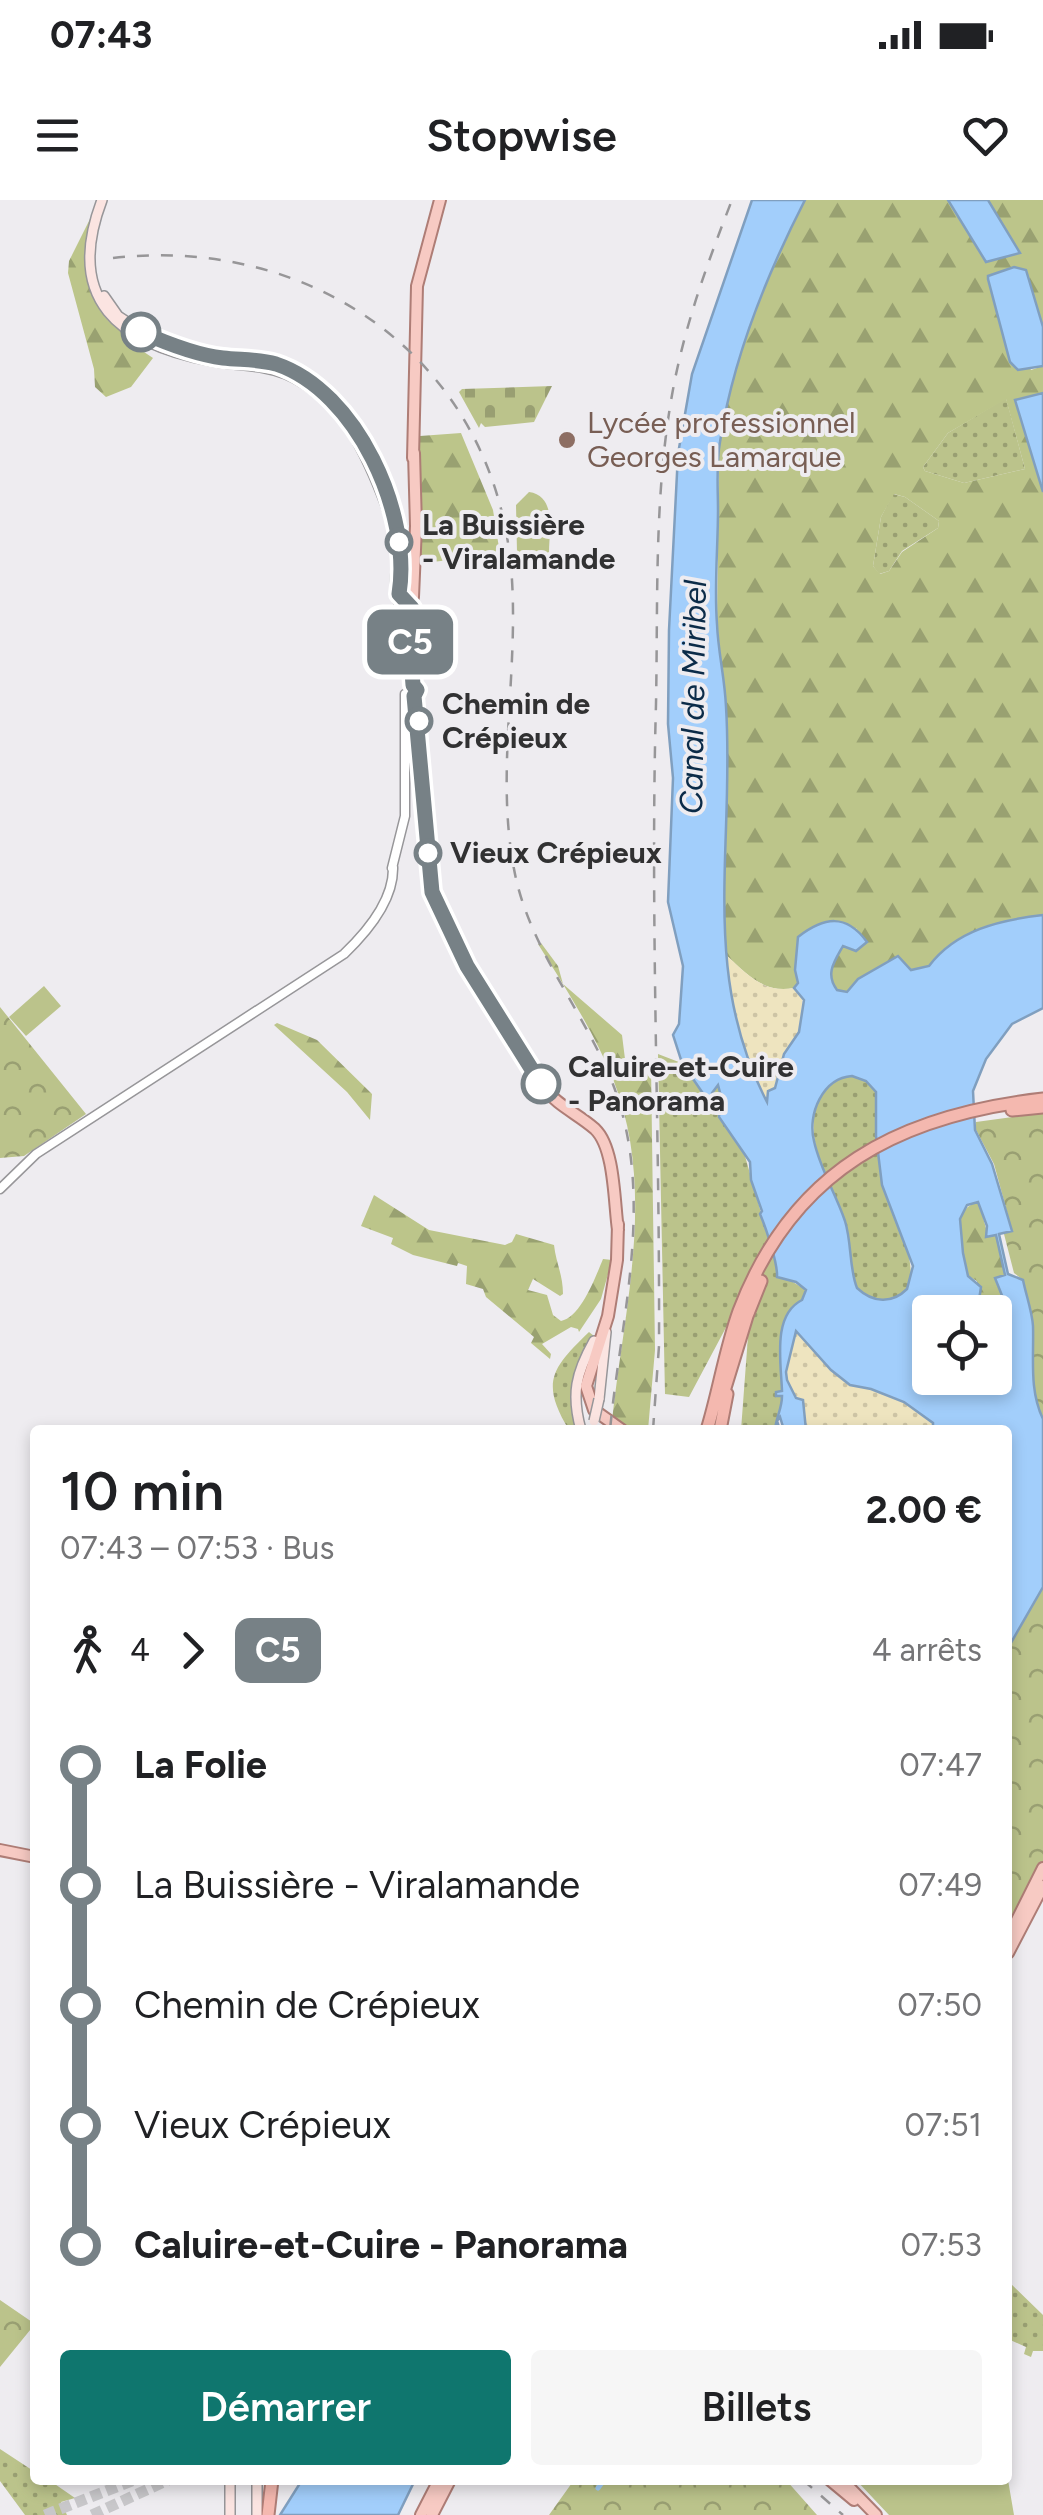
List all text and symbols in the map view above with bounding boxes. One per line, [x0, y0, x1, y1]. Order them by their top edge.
text: 07:43 [50, 12, 152, 58]
icon: menu [30, 108, 85, 163]
text: Stopwise [426, 108, 617, 162]
icon: heart [958, 108, 1013, 163]
unlabelled marker [122, 313, 160, 351]
place label: Lycée professionnel Georges Lamarque [587, 404, 856, 475]
marker: Lycée professionnel Georges Lamarque [556, 429, 578, 451]
place label: La Buissière - Viralamande [422, 506, 616, 577]
marker: La Buissière - Viralamande [386, 529, 412, 555]
water label: Canal de Miribel [672, 579, 714, 814]
line badge: C5 [365, 610, 455, 674]
text: C5 [387, 621, 433, 663]
place label: Chemin de Crépieux [442, 685, 591, 756]
marker: Chemin de Crépieux [406, 708, 432, 734]
place label: Vieux Crépieux [450, 834, 662, 871]
marker: Vieux Crépieux [415, 840, 441, 866]
place label: Caluire-et-Cuire - Panorama [568, 1048, 794, 1119]
marker: Caluire-et-Cuire - Panorama [522, 1065, 560, 1103]
map controls [912, 1295, 1012, 1395]
button: locate [912, 1295, 1012, 1395]
text: 10 min [60, 1458, 224, 1524]
text: 2.00 € [866, 1487, 982, 1533]
text: 07:43 – 07:53 · Bus [60, 1529, 334, 1567]
icon: walk [60, 1623, 115, 1678]
icon: forward [165, 1623, 220, 1678]
text: C5 [255, 1629, 301, 1671]
text: 4 [130, 1631, 150, 1669]
text: 4 arrêts [872, 1631, 982, 1669]
text: La Folie [134, 1742, 267, 1788]
text: 07:47 [899, 1746, 982, 1784]
text: La Buissière - Viralamande [134, 1862, 580, 1908]
text: 07:49 [898, 1866, 982, 1904]
text: Chemin de Crépieux [134, 1982, 480, 2028]
text: 07:50 [897, 1986, 982, 2024]
text: Vieux Crépieux [134, 2102, 391, 2148]
text: 07:51 [905, 2106, 982, 2144]
text: Caluire-et-Cuire - Panorama [134, 2222, 628, 2268]
text: 07:53 [900, 2226, 982, 2264]
button: Démarrer [60, 2350, 511, 2465]
button: Billets [531, 2350, 982, 2465]

